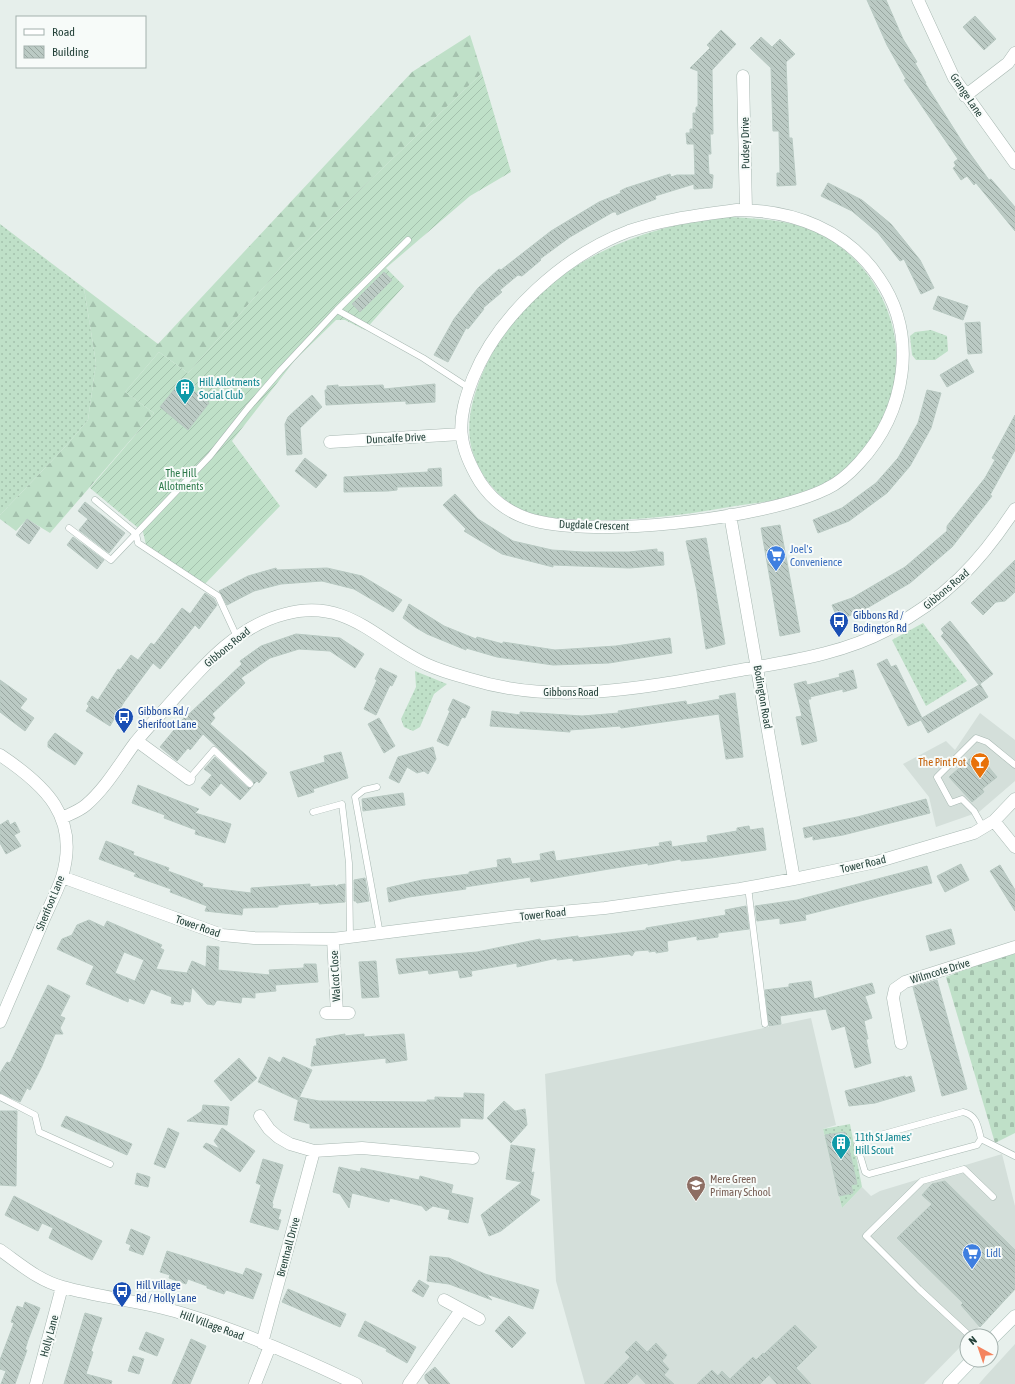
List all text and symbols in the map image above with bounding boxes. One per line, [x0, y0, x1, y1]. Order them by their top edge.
legend [16, 16, 146, 68]
text: Road [52, 25, 75, 39]
text: Building [52, 45, 90, 59]
street label: Grange Lane [948, 71, 986, 119]
street label: Pudsey Drive [739, 117, 751, 169]
place label: Hill Allotments Social Club [199, 376, 260, 401]
building icon: Hill Allotments Social Club [174, 377, 196, 405]
street label: Duncalfe Drive [366, 430, 426, 446]
park label: The Hill Allotments [159, 467, 203, 492]
street label: Dugdale Crescent [559, 518, 629, 532]
place label: Joel's Convenience [790, 543, 842, 568]
supermarket icon: Joel's Convenience [765, 544, 787, 572]
street label: Gibbons Road [921, 567, 971, 611]
place label: Gibbons Rd / Bodington Rd [853, 609, 907, 634]
bus stop icon: Gibbons Rd / Bodington Rd [828, 610, 850, 638]
street label: Gibbons Road [202, 625, 252, 669]
street label: Bodington Road [752, 664, 774, 730]
street label: Gibbons Road [543, 686, 599, 698]
place label: Gibbons Rd / Sherifoot Lane [138, 705, 196, 730]
bus stop icon: Gibbons Rd / Sherifoot Lane [113, 706, 135, 734]
bar icon: The Pint Pot [969, 751, 991, 779]
place label: The Pint Pot [918, 756, 966, 768]
street label: Tower Road [839, 853, 887, 875]
street label: Sherifoot Lane [33, 874, 67, 932]
street label: Tower Road [519, 906, 567, 922]
street label: Tower Road [174, 913, 222, 939]
street label: Walcot Close [328, 950, 342, 1002]
street label: Wilmcote Drive [909, 956, 971, 986]
place label: 11th St James' Hill Scout [855, 1131, 912, 1156]
building icon: 11th St James' Hill Scout [830, 1132, 852, 1160]
place label: Mere Green Primary School [710, 1173, 771, 1198]
school or university icon: Mere Green Primary School [685, 1174, 707, 1202]
street label: Brentnall Drive [274, 1216, 302, 1278]
supermarket icon: Lidl [961, 1242, 983, 1270]
place label: Lidl [986, 1247, 1001, 1259]
place label: Hill Village Rd / Holly Lane [136, 1279, 196, 1304]
bus stop icon: Hill Village Rd / Holly Lane [111, 1280, 133, 1308]
street label: Hill Village Road [178, 1308, 246, 1342]
street label: Holly Lane [38, 1314, 60, 1358]
north arrow [959, 1328, 999, 1368]
text: N [966, 1334, 979, 1347]

